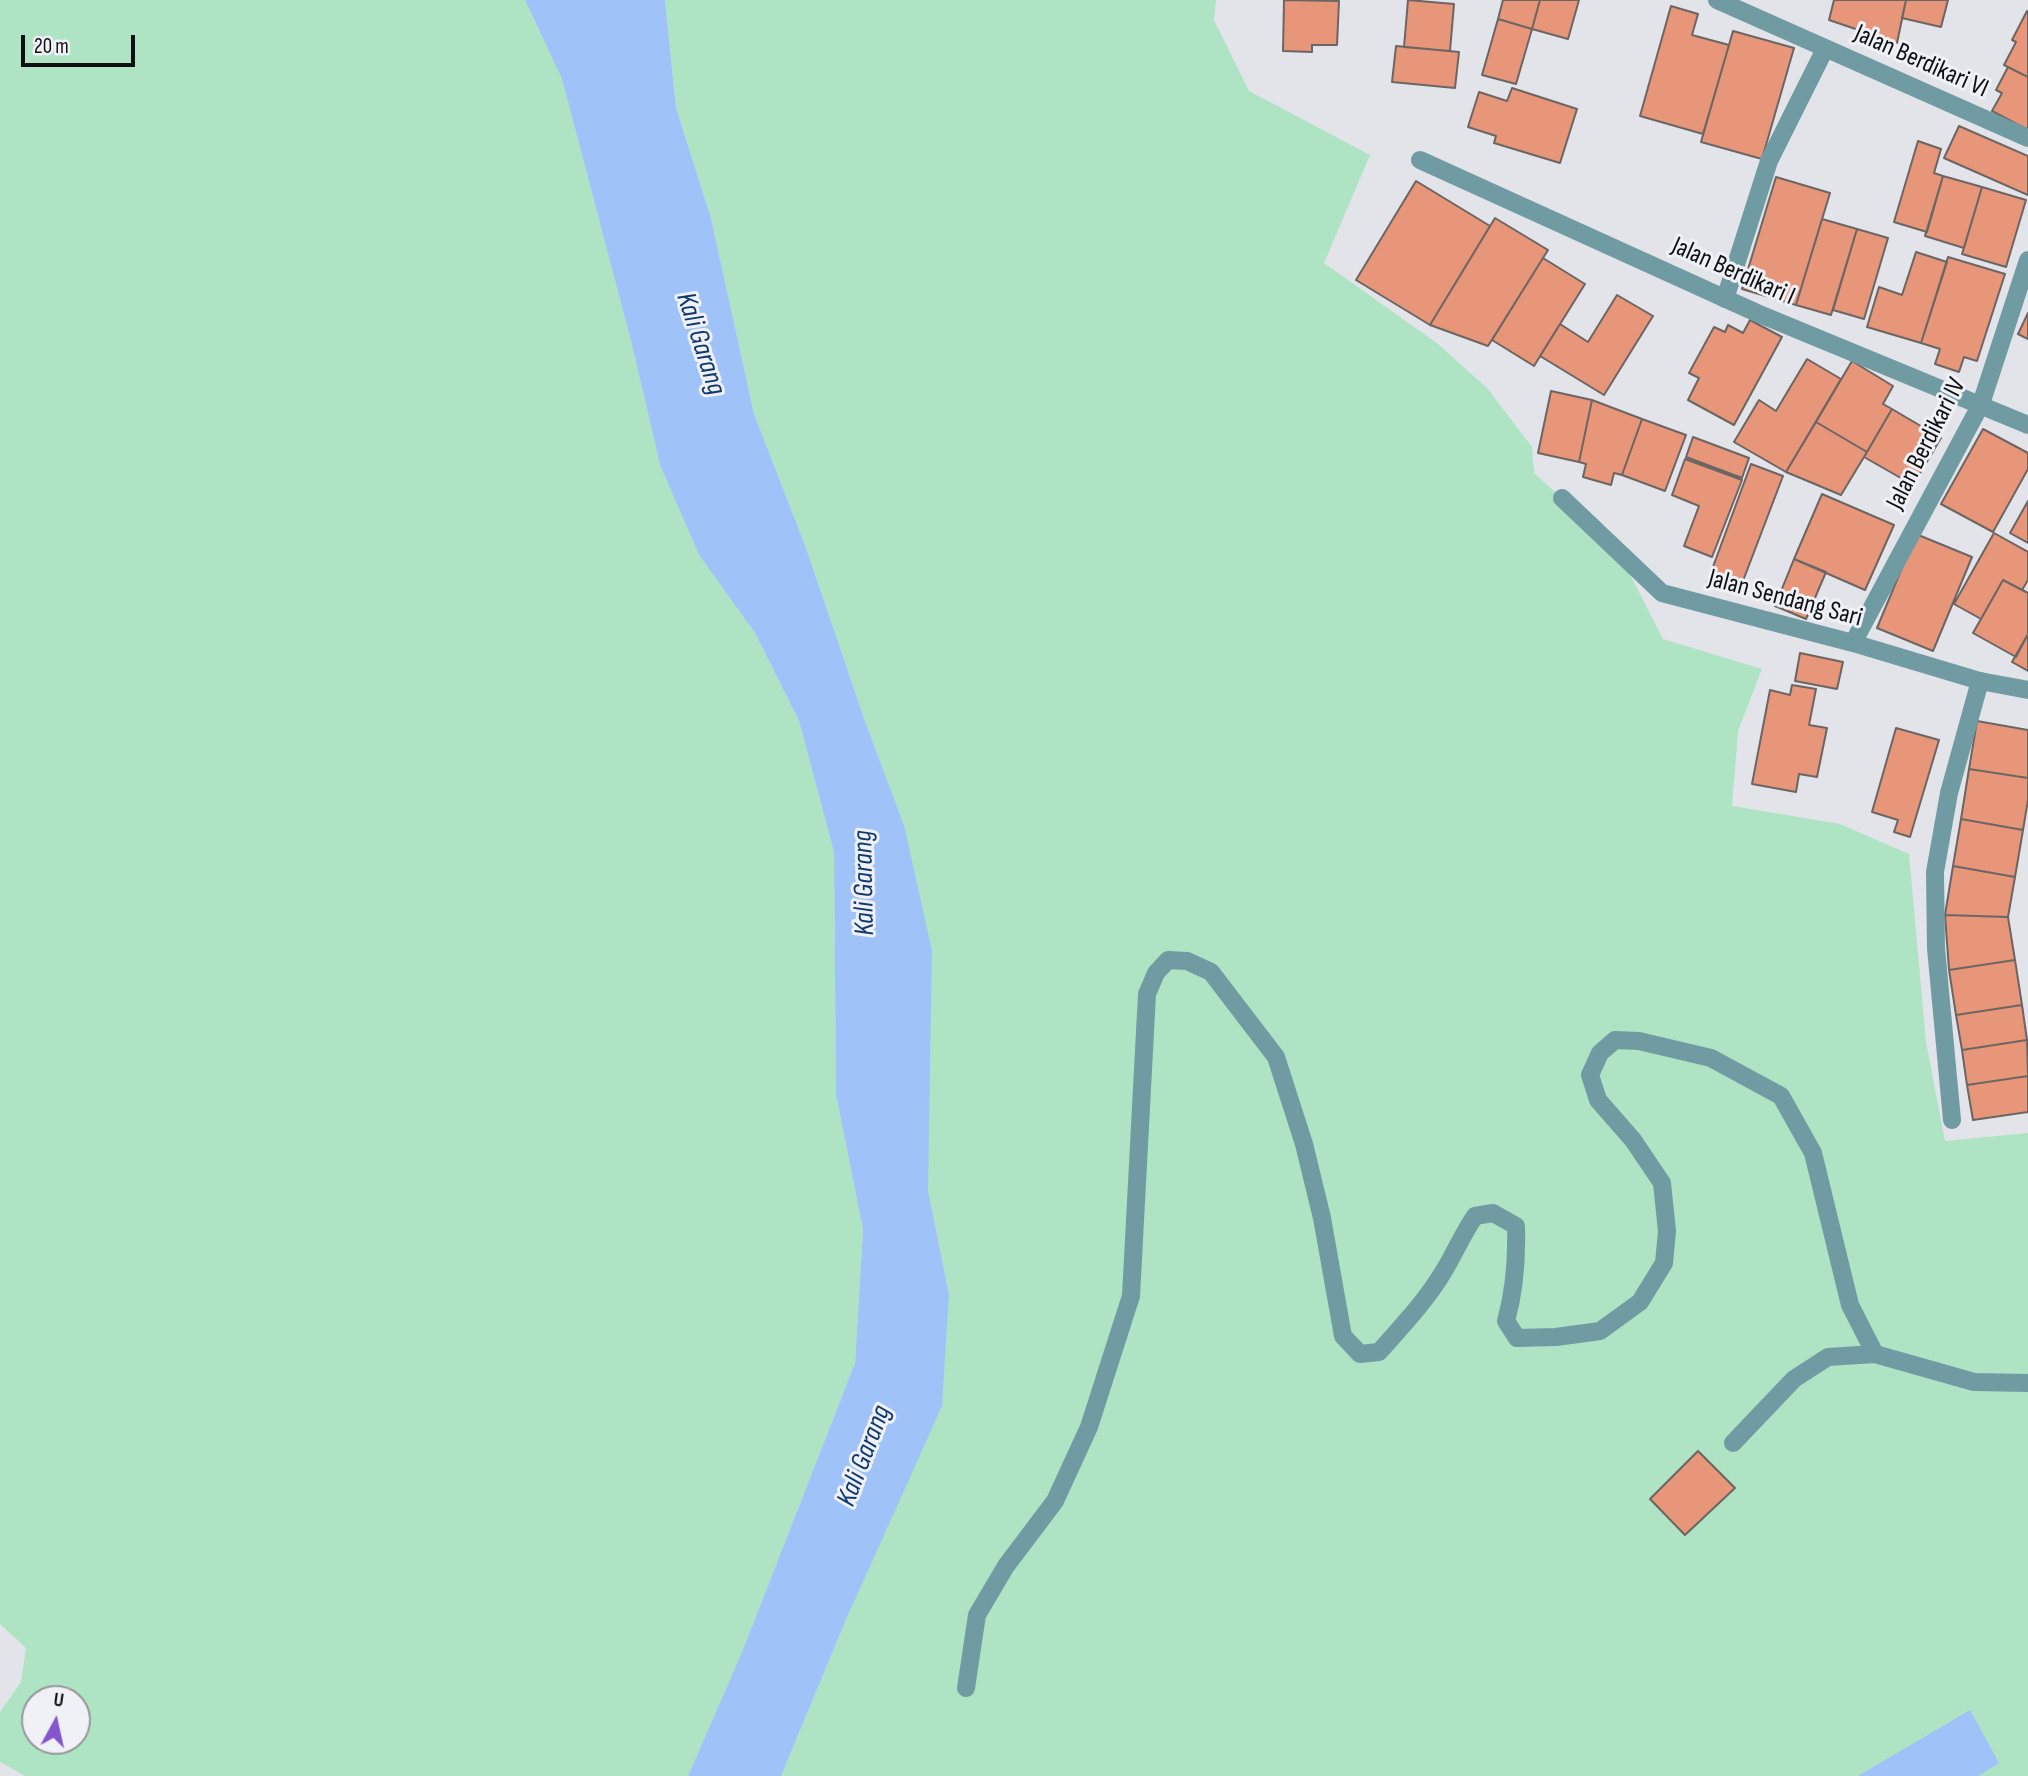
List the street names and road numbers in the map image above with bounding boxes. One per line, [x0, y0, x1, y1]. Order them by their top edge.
street label: Jalan Berdikari VI [1849, 19, 1993, 105]
street label: Jalan Berdikari I [1666, 231, 1800, 313]
street label: Jalan Berdikari IV [1881, 373, 1973, 515]
street label: Jalan Sendang Sari [1705, 563, 1865, 635]

